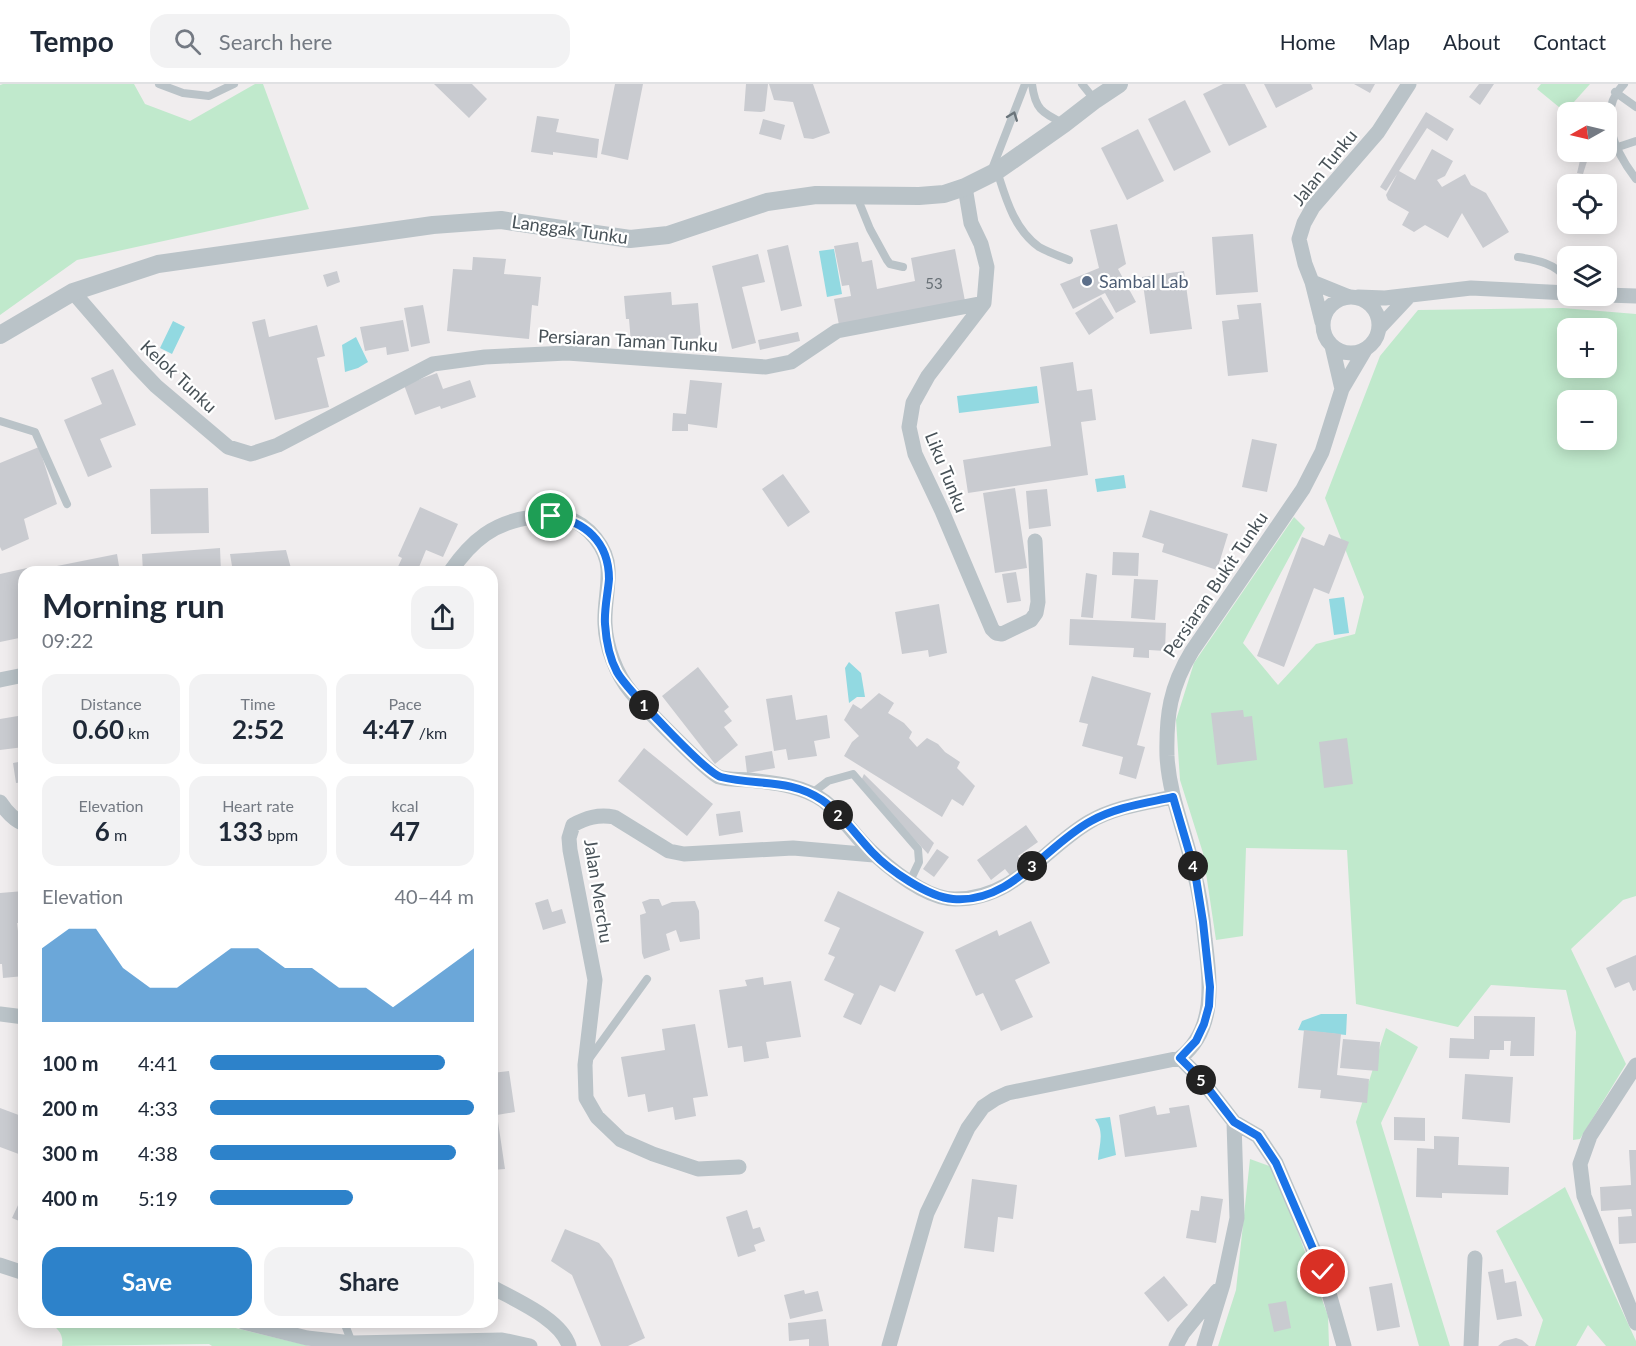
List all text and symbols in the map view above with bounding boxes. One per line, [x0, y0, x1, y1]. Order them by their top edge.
search box [150, 14, 570, 68]
text: Tempo [30, 24, 114, 58]
icon: search [171, 25, 204, 58]
text: Search here [219, 28, 332, 55]
text: Home [1280, 29, 1336, 54]
text: Map [1369, 29, 1410, 54]
text: About [1443, 29, 1500, 54]
text: Contact [1533, 29, 1606, 54]
north arrow [1557, 102, 1617, 162]
map controls [1557, 102, 1617, 450]
one-way arrow [1006, 111, 1019, 121]
street label: Jalan Tunku [1287, 125, 1361, 209]
button: locate [1557, 174, 1617, 234]
street label: Langgak Tunku [510, 210, 630, 248]
button: layers [1557, 246, 1617, 306]
place label: Sambal Lab [1099, 270, 1189, 292]
house number: 53 [925, 274, 943, 292]
marker: Sambal Lab [1080, 274, 1094, 288]
button: + [1557, 318, 1617, 378]
street label: Persiaran Taman Tunku [537, 324, 719, 356]
street label: Kelok Tunku [136, 335, 222, 417]
button: − [1557, 390, 1617, 450]
street label: Liku Tunku [921, 429, 973, 515]
pin [525, 490, 576, 541]
icon: arrive [534, 499, 567, 532]
street label: Persiaran Bukit Tunku [1158, 507, 1272, 661]
text: Morning run [42, 585, 225, 625]
button: share [411, 586, 474, 649]
text: 09:22 [42, 628, 93, 652]
pin: 1 [629, 690, 659, 720]
text: Distance [80, 694, 142, 713]
text: Time [241, 694, 275, 713]
text: Pace [388, 694, 422, 713]
text: 1 [639, 695, 649, 714]
text: 0.60 [73, 713, 124, 745]
text: 2:52 [232, 713, 284, 745]
text: 4:47 [363, 713, 415, 745]
text: km [124, 723, 149, 742]
text: /km [415, 723, 447, 742]
text: Elevation [79, 796, 144, 815]
text: Heart rate [222, 796, 294, 815]
text: kcal [391, 796, 419, 815]
pin: 2 [823, 800, 853, 830]
text: 2 [833, 805, 843, 824]
text: 6 [95, 815, 110, 847]
text: 133 [218, 815, 263, 847]
text: 47 [390, 815, 420, 847]
text: m [110, 825, 127, 844]
text: bpm [263, 825, 298, 844]
street label: Jalan Merchu [580, 838, 618, 944]
pin: 3 [1017, 851, 1047, 881]
pin: 4 [1178, 851, 1208, 881]
text: 3 [1027, 856, 1037, 875]
text: 4 [1188, 856, 1198, 875]
text: Elevation [42, 884, 123, 908]
text: 40–44 m [394, 884, 474, 908]
text: 100 m [42, 1051, 98, 1075]
text: 4:41 [138, 1051, 178, 1075]
pin: 5 [1186, 1065, 1216, 1095]
text: 5 [1196, 1070, 1206, 1089]
text: 200 m [42, 1096, 98, 1120]
text: 4:33 [138, 1096, 178, 1120]
text: 300 m [42, 1141, 98, 1165]
text: 4:38 [138, 1141, 178, 1165]
text: 400 m [42, 1186, 98, 1210]
text: 5:19 [138, 1186, 178, 1210]
pin [1297, 1246, 1348, 1297]
button: Save [42, 1247, 252, 1316]
button: Share [264, 1247, 474, 1316]
icon: check [1306, 1255, 1339, 1288]

